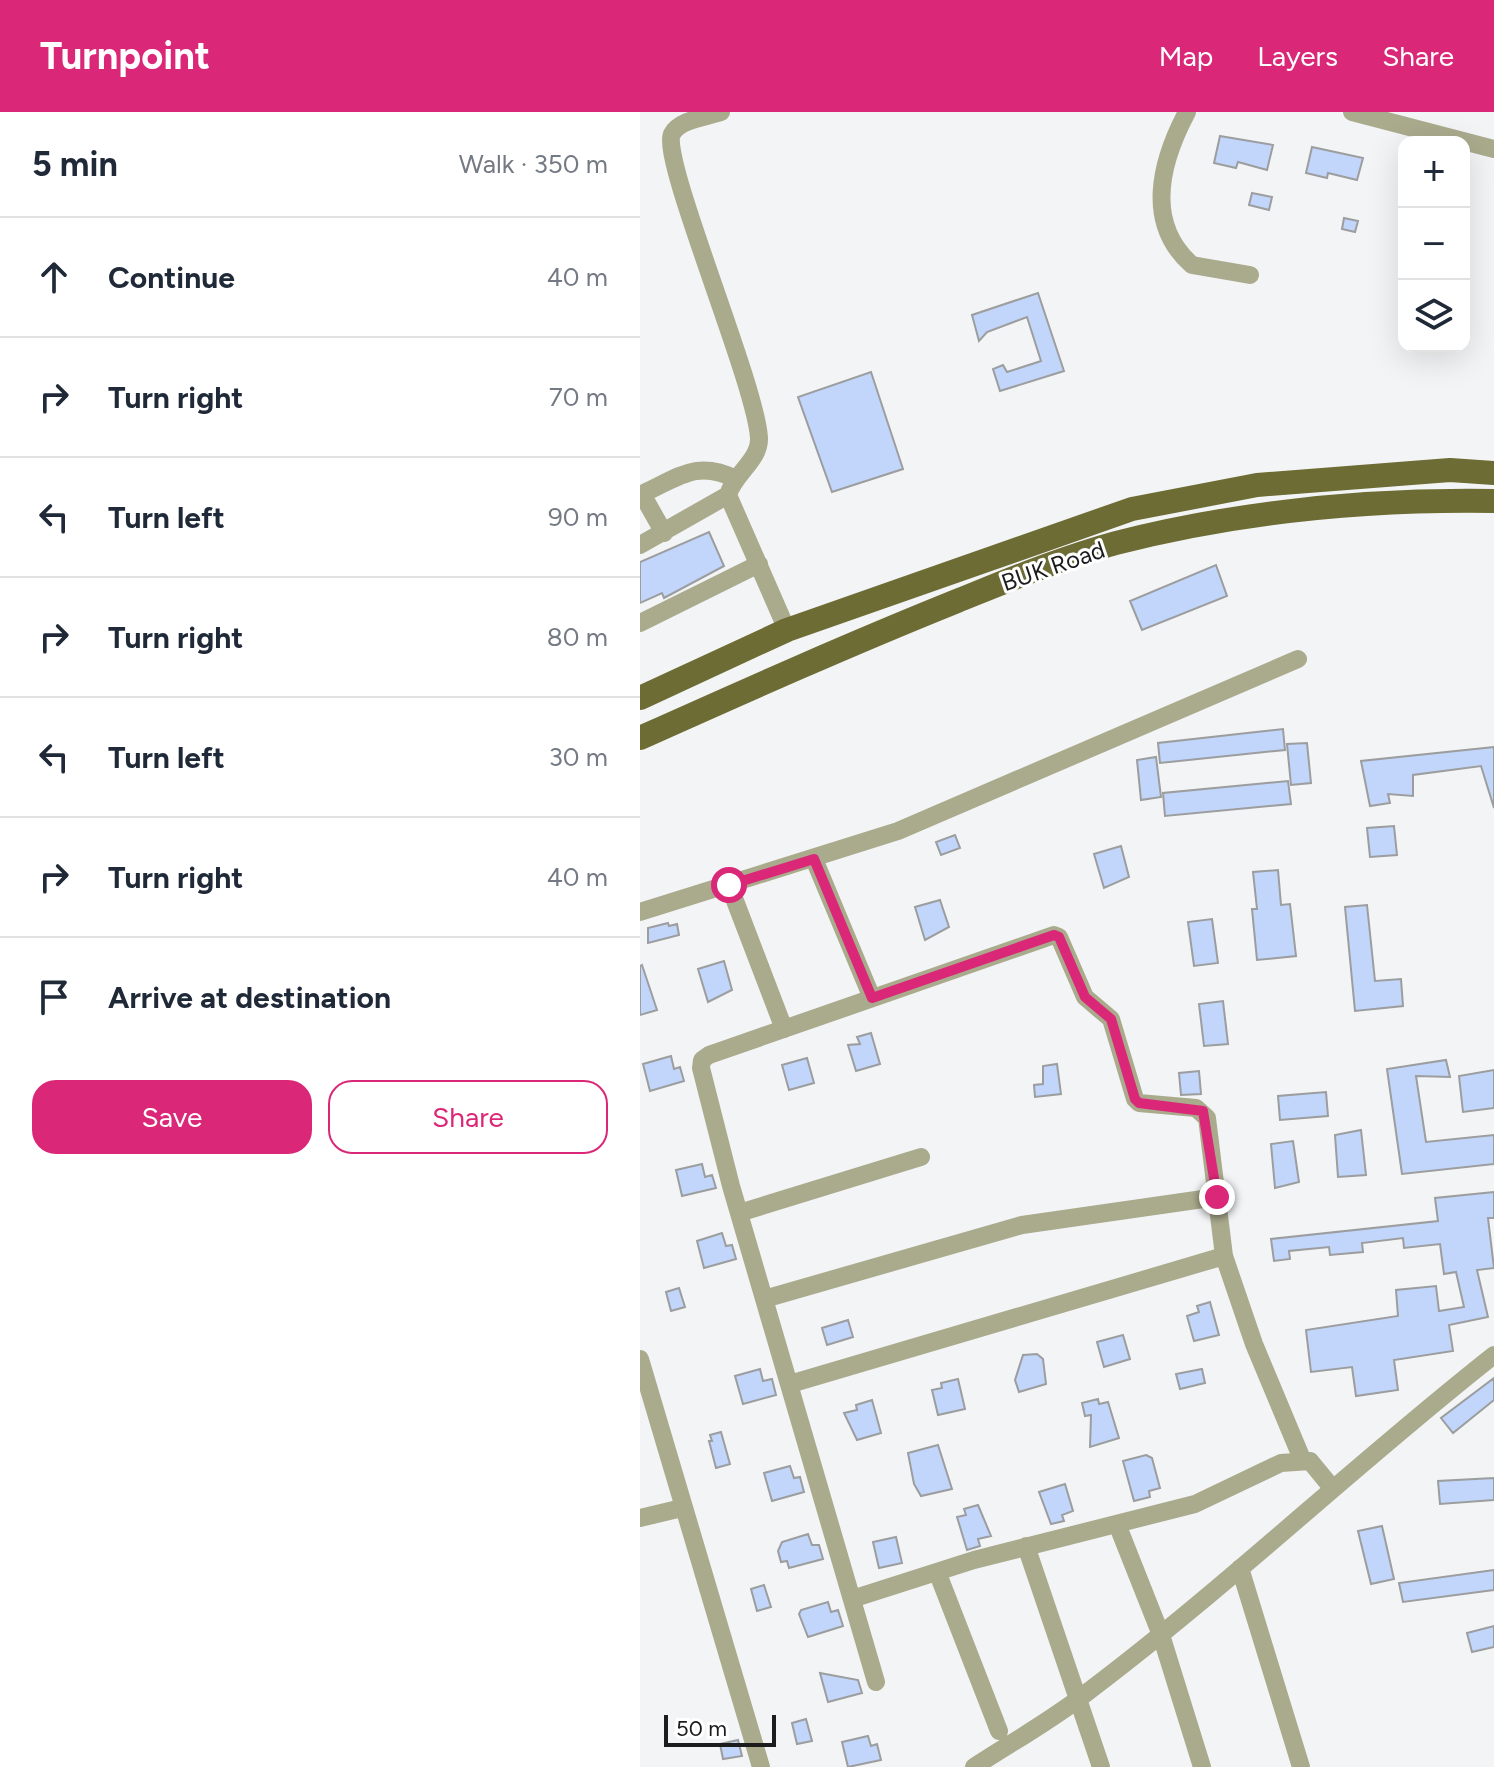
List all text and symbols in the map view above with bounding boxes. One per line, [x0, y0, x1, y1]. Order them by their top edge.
text: Turnpoint [40, 33, 210, 79]
text: Map [1159, 39, 1213, 73]
text: Layers [1257, 39, 1338, 73]
text: Share [1382, 39, 1454, 73]
map controls [1398, 136, 1470, 352]
button: + [1398, 136, 1470, 208]
text: 5 min [32, 144, 118, 185]
text: Walk · 350 m [459, 148, 608, 180]
button: − [1398, 208, 1470, 280]
icon: ahead [32, 255, 76, 299]
text: Continue [108, 259, 235, 296]
text: 40 m [547, 261, 608, 293]
button: layers [1398, 280, 1470, 352]
icon: right [32, 375, 76, 419]
text: Turn right [108, 379, 243, 416]
text: 70 m [549, 381, 608, 413]
icon: left [32, 495, 76, 539]
text: Turn left [108, 499, 225, 536]
text: 90 m [548, 501, 608, 533]
street label: BUK Road [997, 535, 1109, 597]
icon: right [32, 615, 76, 659]
text: Turn right [108, 619, 243, 656]
text: 80 m [547, 621, 608, 653]
icon: left [32, 735, 76, 779]
text: Turn left [108, 739, 225, 776]
text: 30 m [549, 741, 608, 773]
icon: right [32, 855, 76, 899]
text: Turn right [108, 859, 243, 896]
text: 40 m [547, 861, 608, 893]
route start [711, 867, 747, 903]
icon: arrive [32, 975, 76, 1019]
text: Arrive at destination [108, 979, 391, 1016]
button: Save [32, 1080, 312, 1154]
button: Share [328, 1080, 608, 1154]
route end [1199, 1179, 1235, 1215]
scale bar [664, 1711, 776, 1747]
text: 50 m [676, 1715, 727, 1742]

